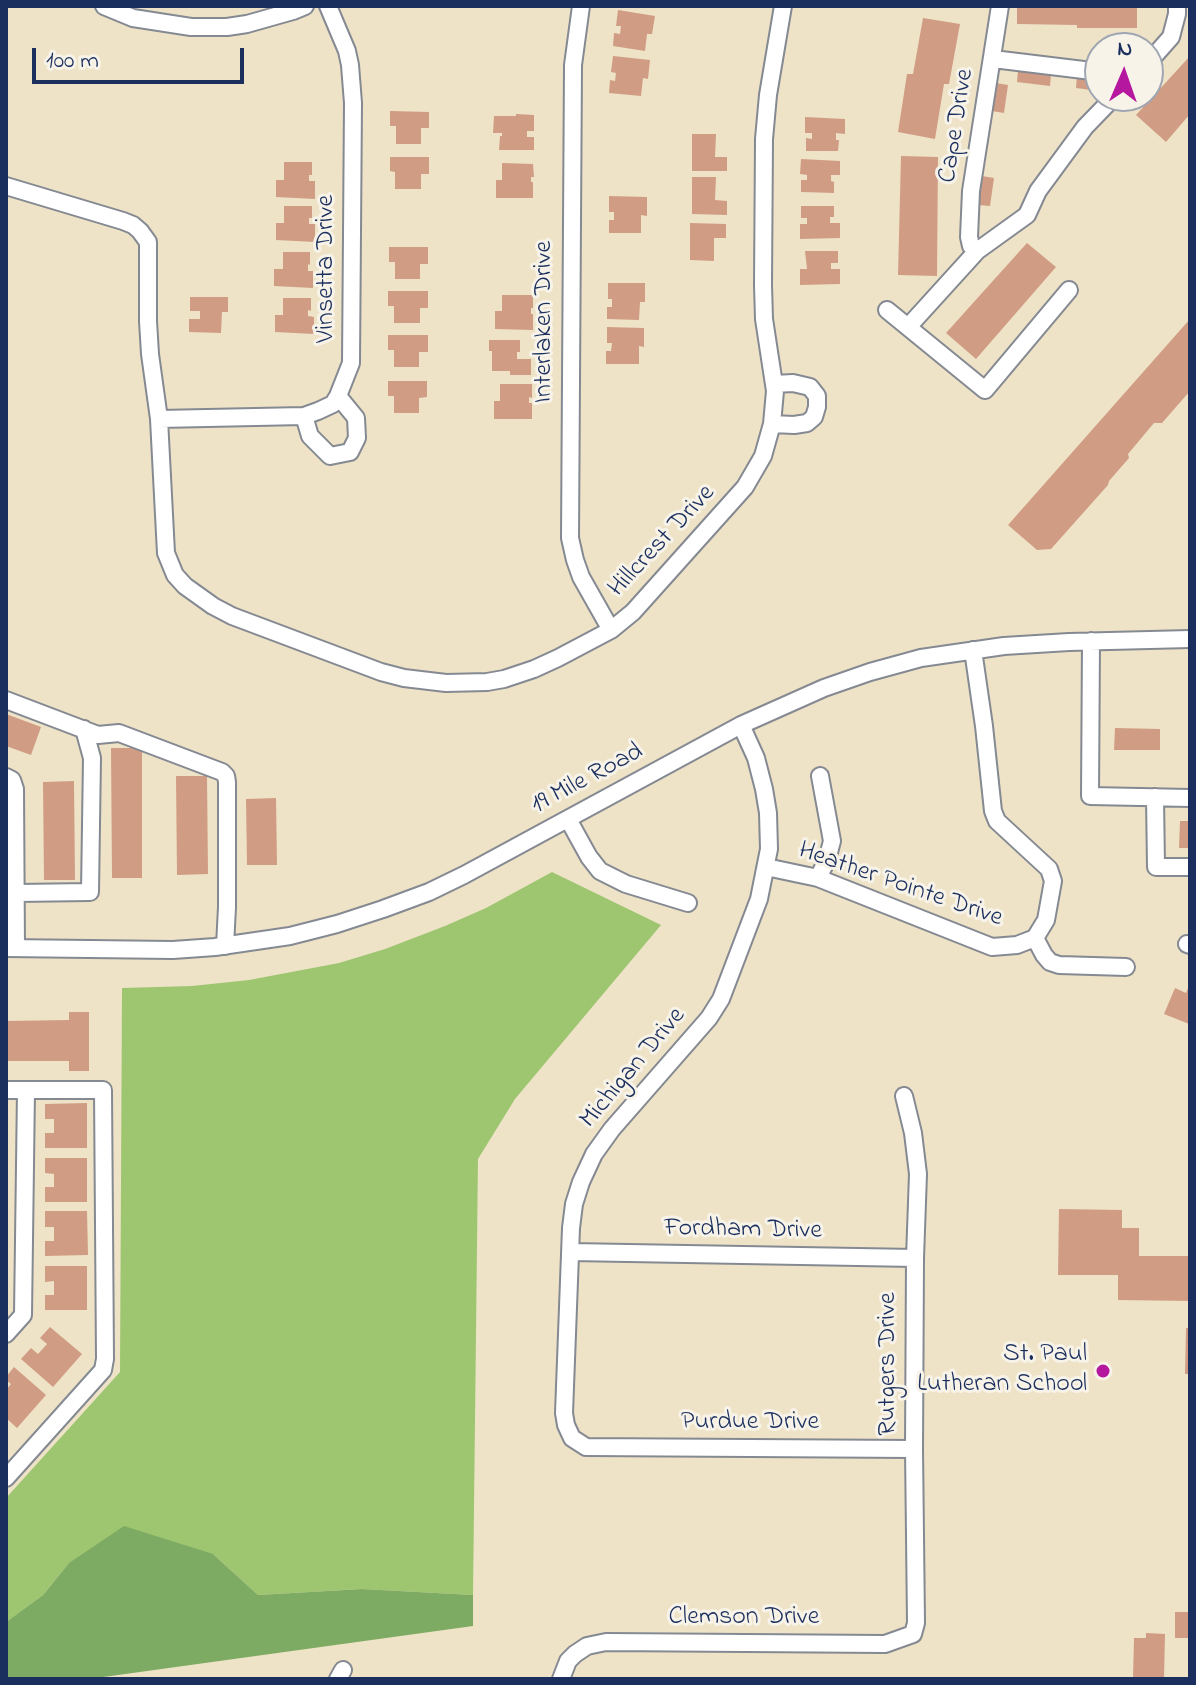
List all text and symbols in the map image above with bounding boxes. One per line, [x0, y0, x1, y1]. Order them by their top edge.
scale bar [36, 32, 248, 82]
north arrow [1084, 32, 1164, 112]
text: N [1117, 34, 1133, 66]
text: 100 m [46, 44, 99, 79]
street label: Cape Drive [934, 67, 982, 185]
street label: Vinsetta Drive [312, 195, 344, 343]
street label: Interlaken Drive [530, 241, 562, 403]
street label: Hillcrest Drive [603, 479, 723, 605]
street label: 19 Mile Road [527, 738, 649, 822]
street label: Heather Pointe Drive [794, 836, 1006, 936]
street label: Michigan Drive [574, 1002, 694, 1136]
street label: Fordham Drive [664, 1214, 822, 1248]
street label: Rutgers Drive [874, 1292, 906, 1436]
place label: St. Paul Lutheran School [917, 1340, 1087, 1402]
marker: St. Paul Lutheran School [1094, 1362, 1112, 1380]
street label: Purdue Drive [681, 1408, 819, 1440]
street label: Clemson Drive [669, 1603, 819, 1635]

